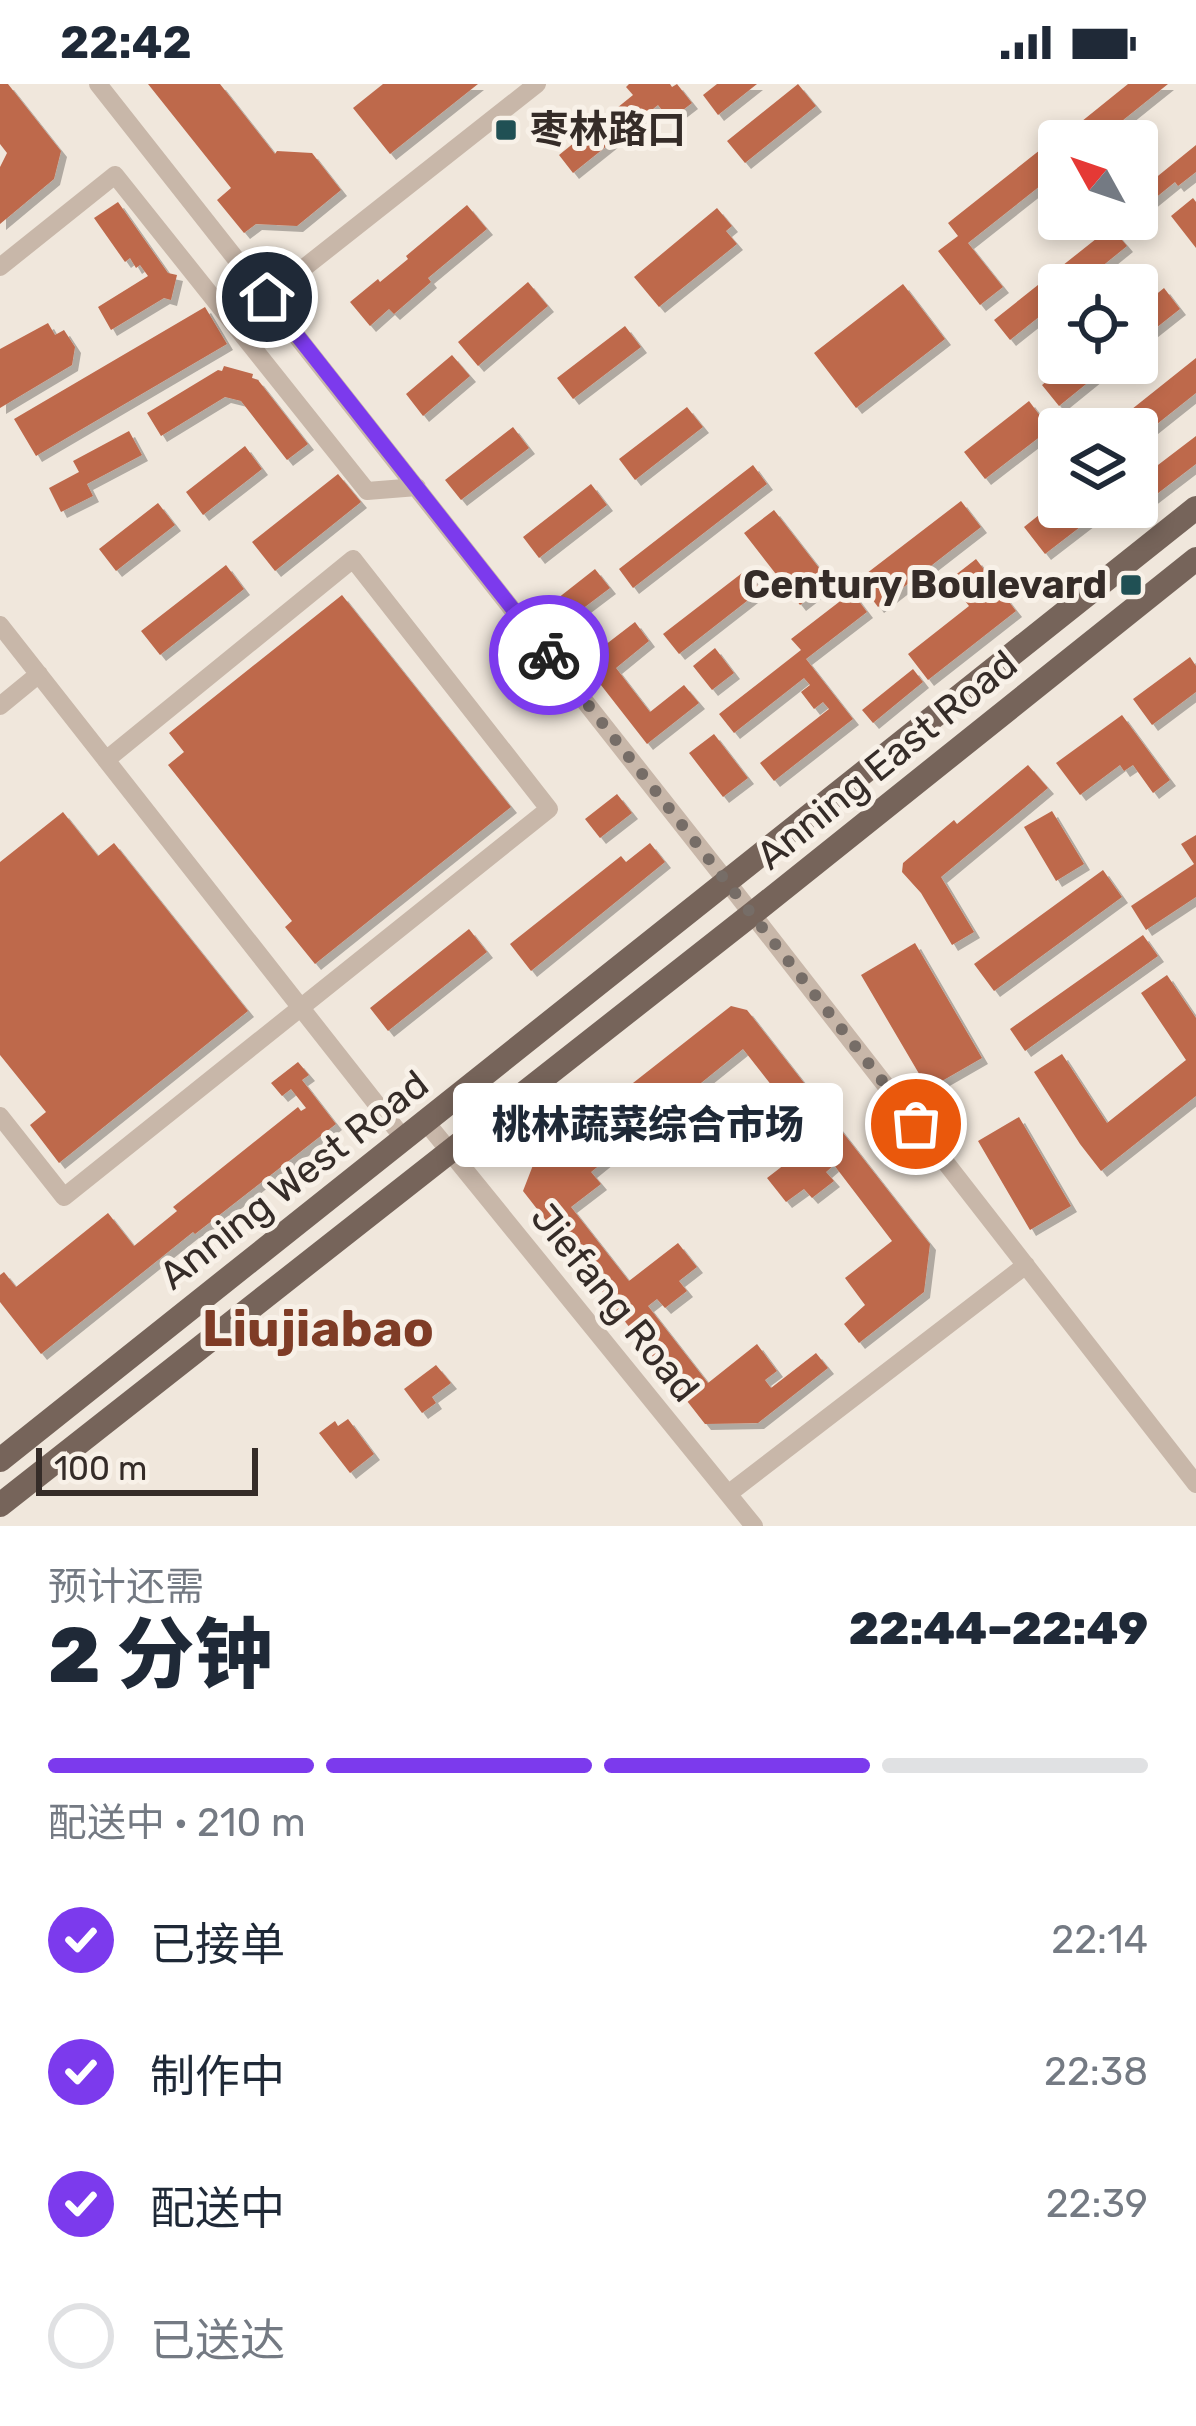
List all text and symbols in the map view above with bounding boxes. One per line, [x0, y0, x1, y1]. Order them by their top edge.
text: 22:42 [60, 16, 192, 69]
place label: 枣林路口 [530, 107, 686, 153]
marker: 枣林路口 [493, 117, 519, 143]
north arrow [1038, 120, 1158, 240]
map controls [1038, 120, 1158, 528]
pin [216, 246, 318, 348]
icon: home [234, 264, 300, 330]
button: locate [1038, 264, 1158, 384]
button: layers [1038, 408, 1158, 528]
place label: Century Boulevard [743, 562, 1107, 608]
marker: Century Boulevard [1118, 572, 1144, 598]
courier [489, 595, 609, 715]
icon: bike [516, 622, 582, 688]
street label: Anning East Road [748, 641, 1026, 879]
street label: Anning West Road [151, 1061, 437, 1299]
pin [865, 1073, 967, 1175]
callout: 桃林蔬菜综合市场 [454, 1082, 844, 1166]
icon: bag [883, 1091, 949, 1157]
text: 桃林蔬菜综合市场 [492, 1102, 804, 1148]
street label: Jiefang Road [521, 1195, 709, 1411]
district label: Liujiabao [202, 1298, 434, 1359]
scale bar [36, 1442, 258, 1495]
text: 100 m [54, 1449, 147, 1488]
text: 预计还需 [48, 1564, 204, 1610]
text: 22:44–22:49 [849, 1602, 1148, 1655]
text: 2 分钟 [48, 1609, 272, 1702]
text: 配送中 · 210 m [48, 1800, 306, 1846]
icon: check [48, 1907, 114, 1973]
text: 22:14 [1051, 1917, 1148, 1963]
text: 已接单 [150, 1918, 285, 1971]
icon: check [48, 2039, 114, 2105]
text: 22:38 [1044, 2049, 1148, 2095]
text: 制作中 [150, 2050, 285, 2103]
icon: check [48, 2171, 114, 2237]
text: 22:39 [1046, 2181, 1148, 2227]
text: 配送中 [150, 2182, 285, 2235]
text: 已送达 [150, 2314, 285, 2367]

